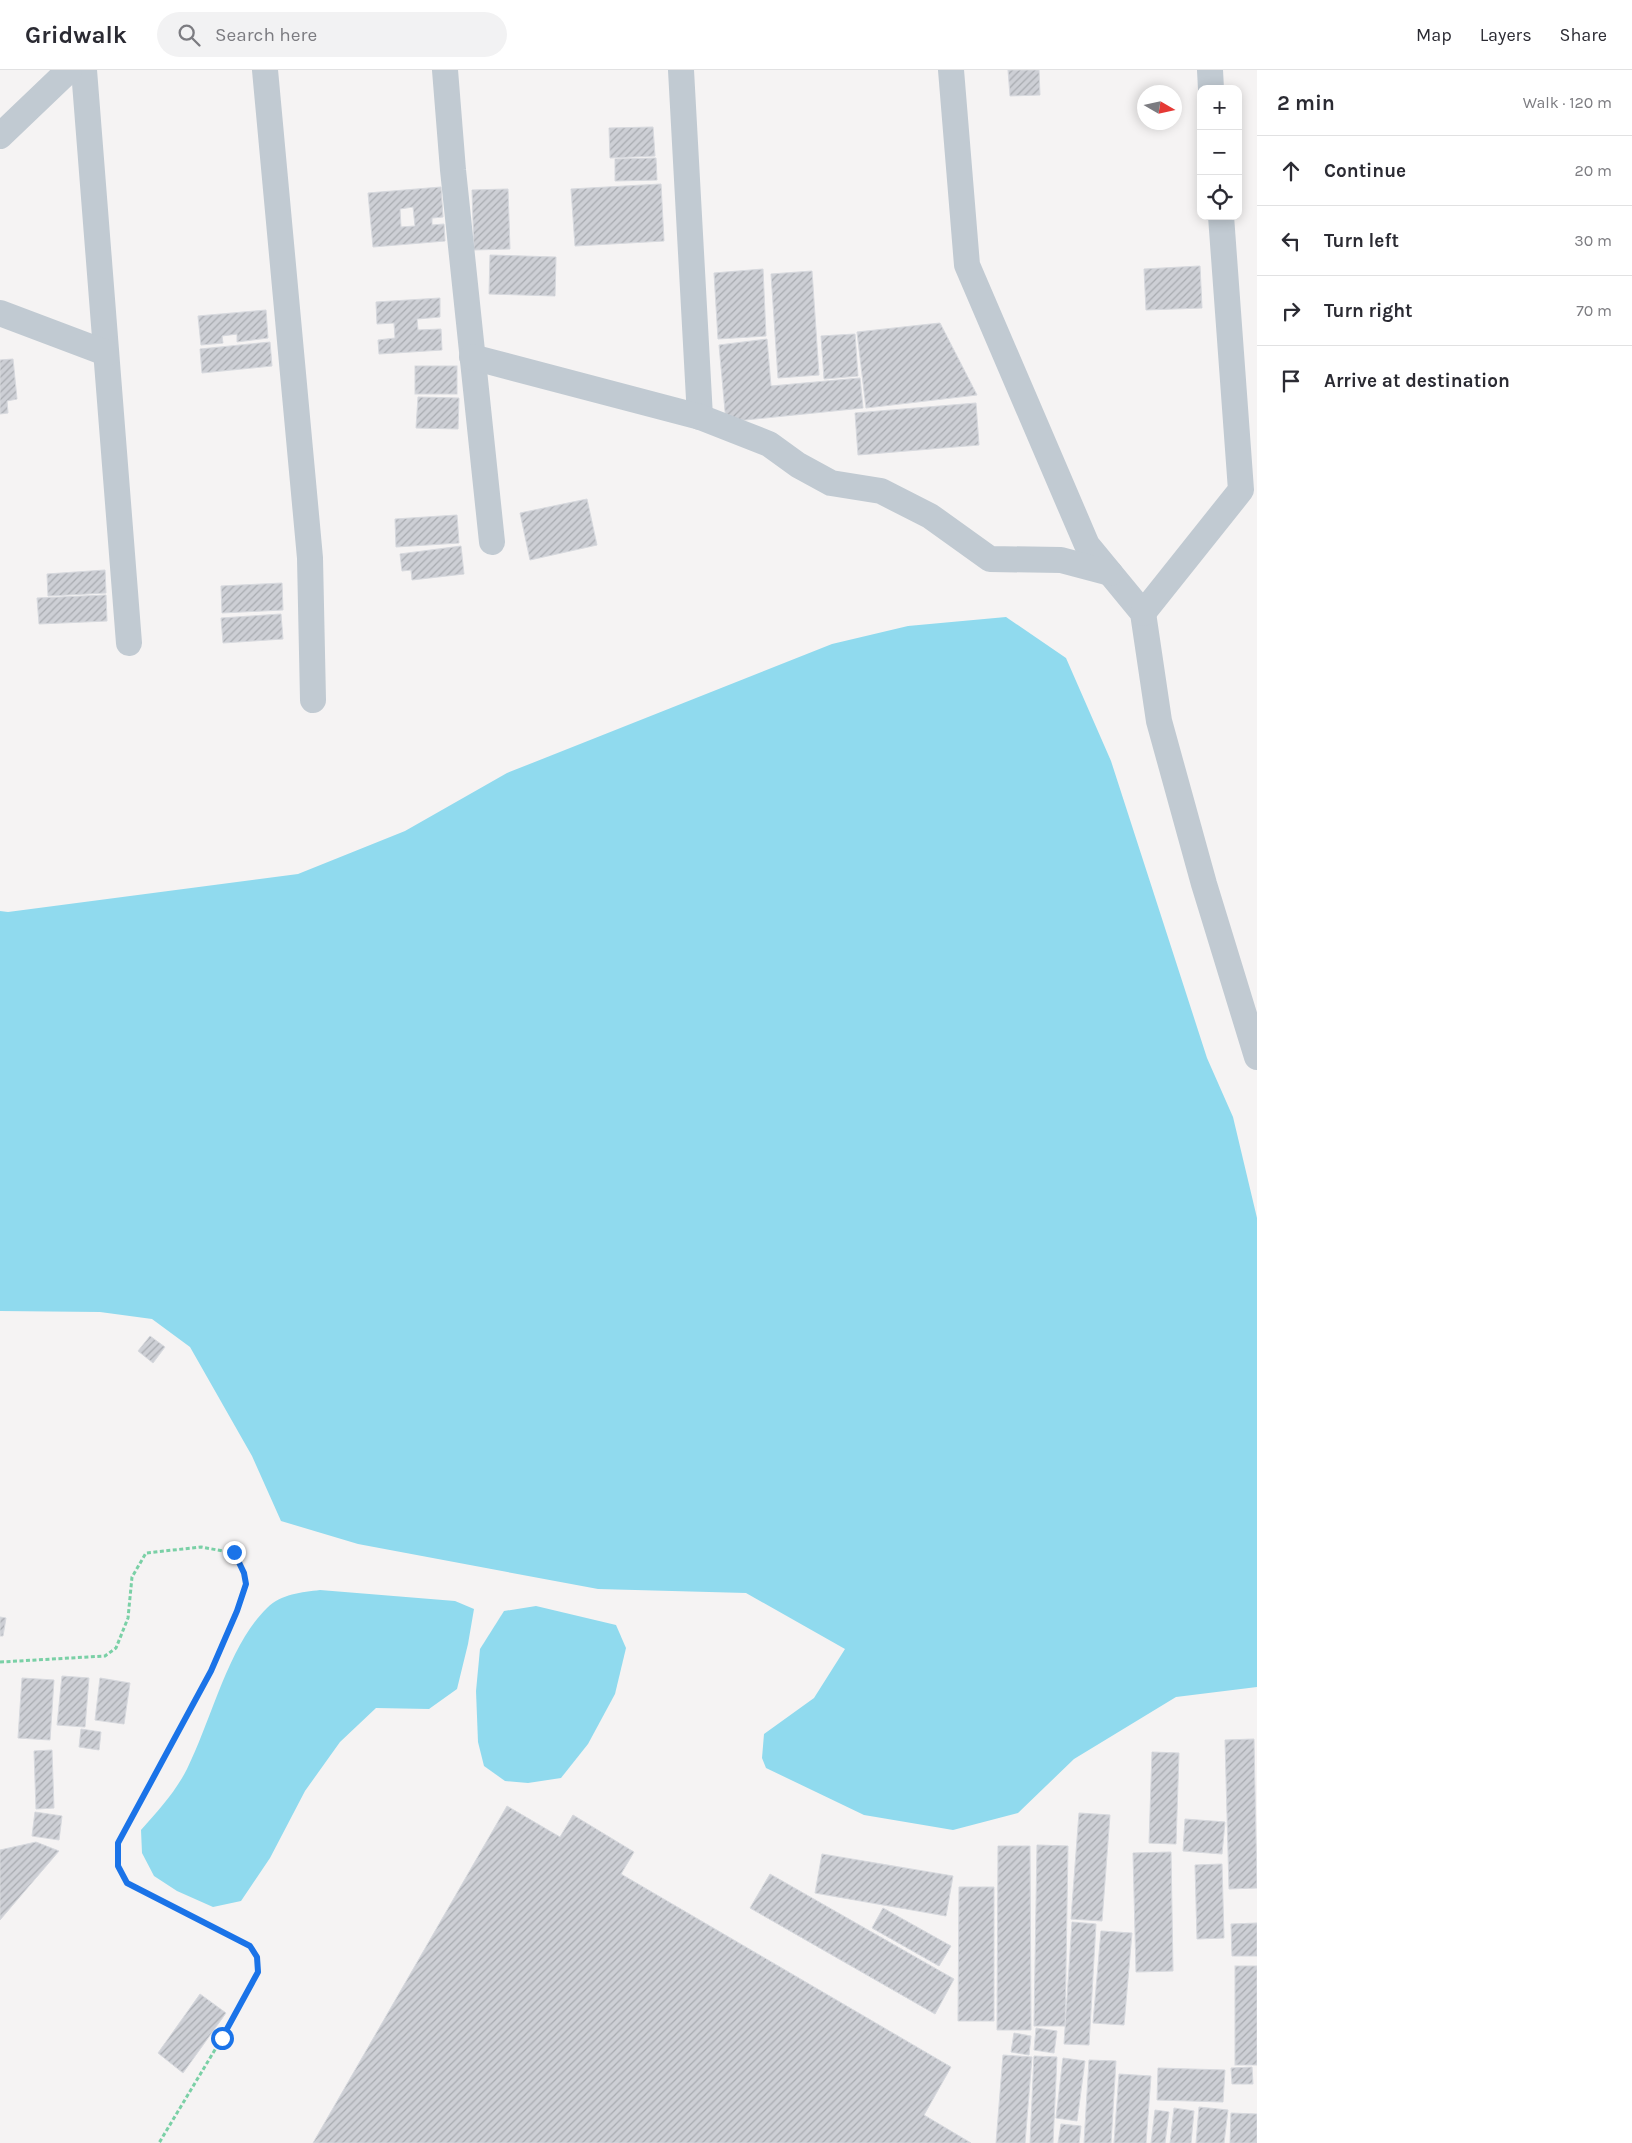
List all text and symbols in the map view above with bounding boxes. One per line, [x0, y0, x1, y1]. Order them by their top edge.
search box [157, 12, 507, 57]
text: Gridwalk [25, 21, 127, 49]
icon: search [175, 21, 203, 49]
text: Search here [215, 24, 317, 46]
text: Map [1416, 24, 1452, 46]
text: Layers [1480, 24, 1532, 46]
text: Share [1560, 24, 1607, 46]
north arrow [1137, 85, 1182, 130]
map controls [1197, 85, 1242, 220]
button: + [1197, 85, 1242, 130]
text: 2 min [1277, 91, 1335, 115]
text: Walk · 120 m [1523, 93, 1612, 112]
button: − [1197, 130, 1242, 175]
icon: ahead [1277, 157, 1305, 185]
text: Continue [1324, 160, 1406, 182]
text: 20 m [1574, 161, 1612, 180]
button: locate [1197, 175, 1242, 220]
icon: left [1277, 227, 1305, 255]
text: Turn left [1324, 230, 1399, 252]
text: 30 m [1574, 231, 1612, 250]
icon: right [1277, 297, 1305, 325]
text: Turn right [1324, 300, 1413, 322]
text: 70 m [1576, 301, 1612, 320]
icon: arrive [1277, 367, 1305, 395]
text: Arrive at destination [1324, 370, 1510, 392]
route end [223, 1541, 246, 1564]
route start [211, 2027, 234, 2050]

